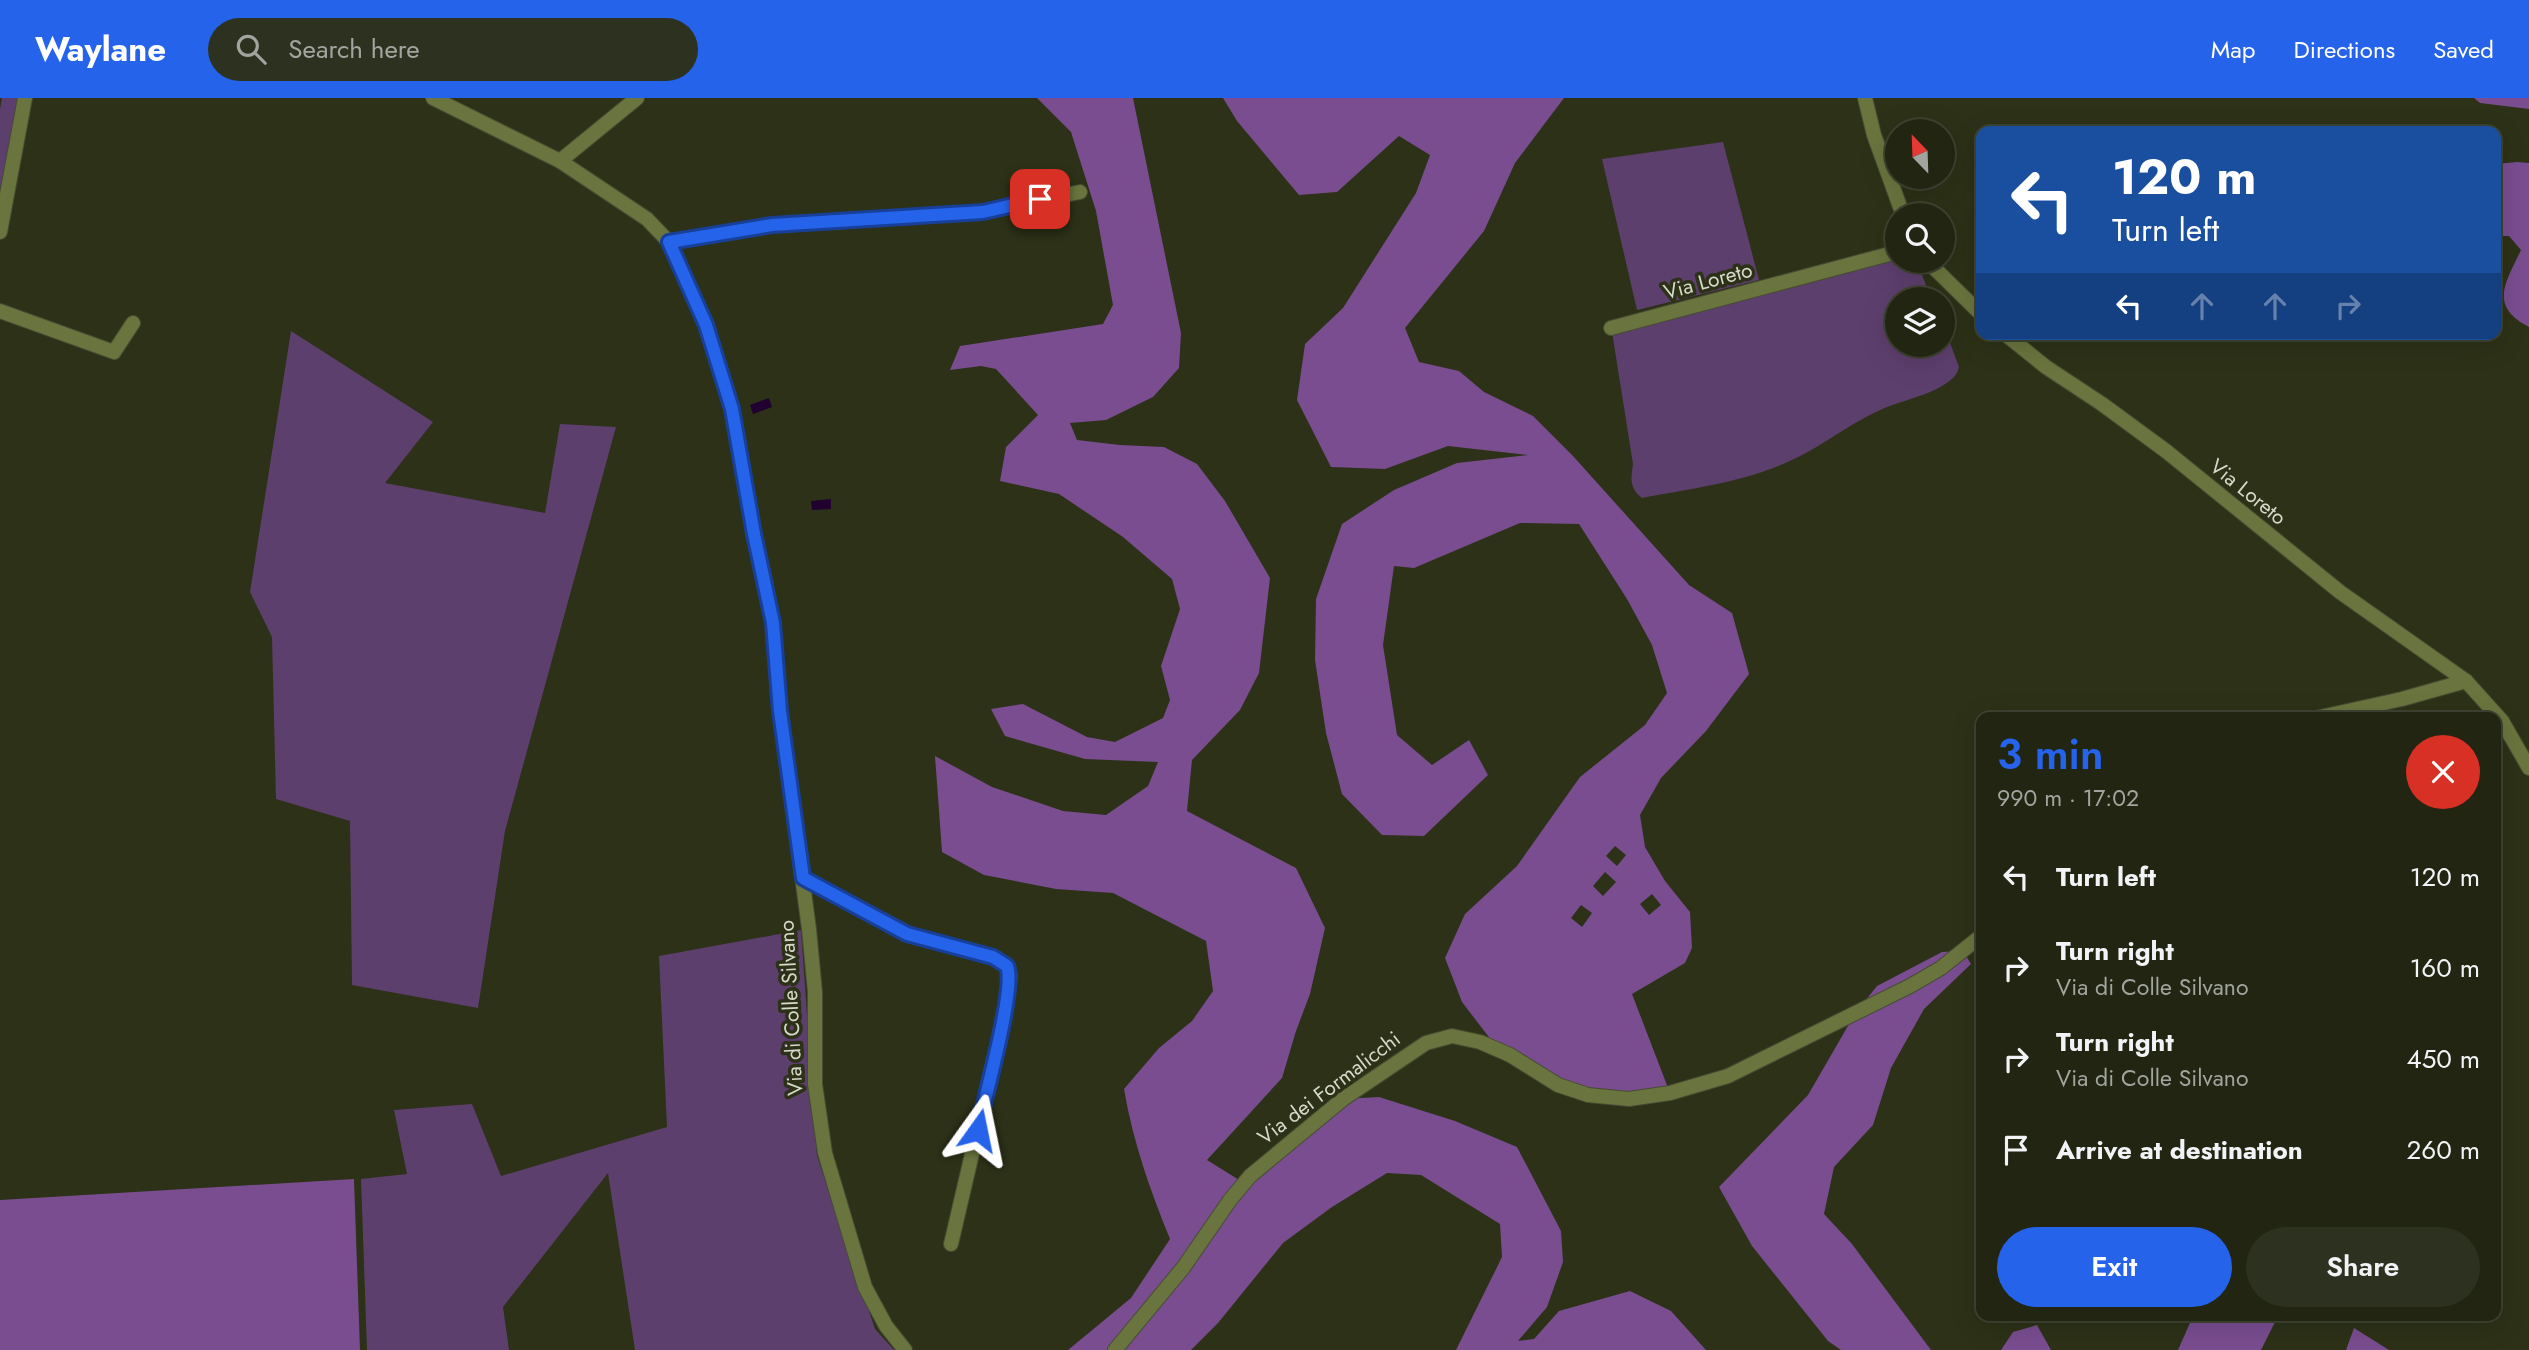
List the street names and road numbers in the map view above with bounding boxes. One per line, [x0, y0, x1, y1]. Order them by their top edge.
street label: Via Loreto [1660, 255, 1756, 307]
street label: Via Loreto [2203, 452, 2293, 532]
street label: Via di Colle Silvano [771, 919, 811, 1097]
street label: Via dei Formalicchi [1251, 1024, 1407, 1152]

